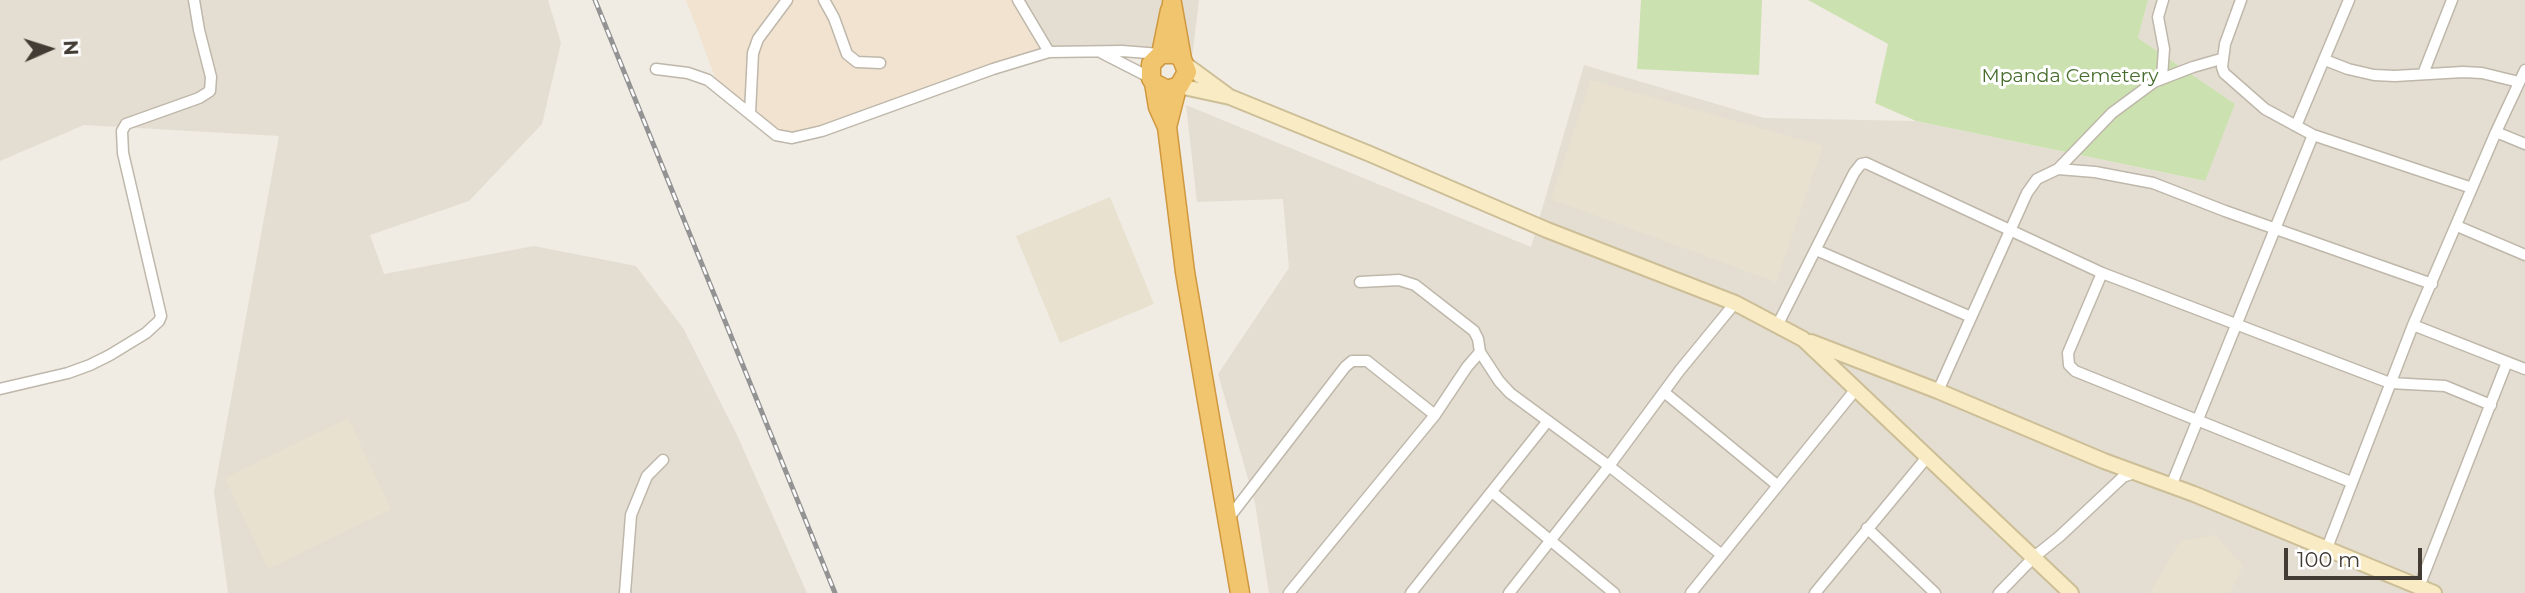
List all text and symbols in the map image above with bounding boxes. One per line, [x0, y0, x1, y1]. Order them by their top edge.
north arrow [14, 14, 84, 84]
text: N [59, 40, 82, 56]
park label: Mpanda Cemetery [1982, 65, 2158, 87]
scale bar [2287, 534, 2425, 578]
text: 100 m [2297, 547, 2360, 572]

